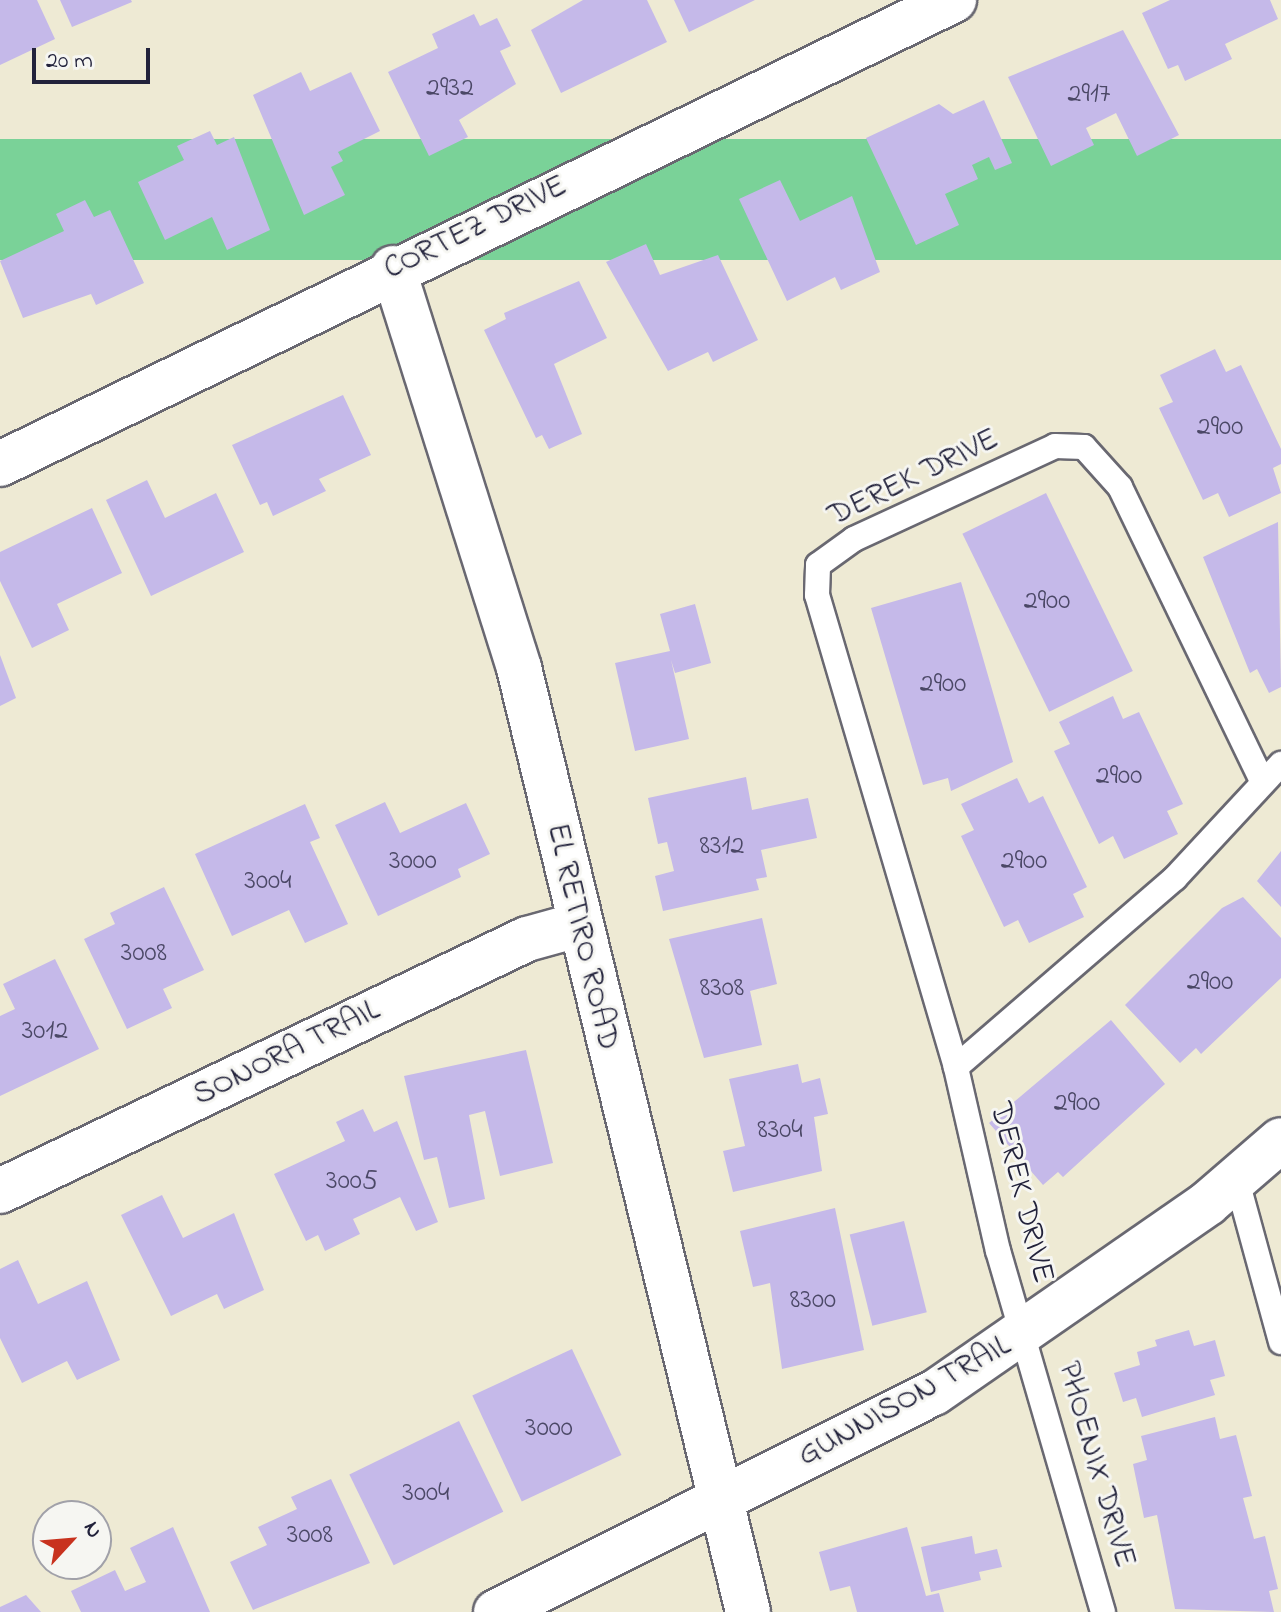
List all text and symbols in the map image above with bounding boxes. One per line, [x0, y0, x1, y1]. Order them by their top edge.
scale bar [36, 32, 154, 82]
text: 20 m [46, 44, 93, 79]
house number: 2932 [426, 72, 474, 106]
house number: 2917 [1068, 78, 1110, 112]
street label: CORTEZ DRIVE [378, 168, 574, 290]
house number: 2900 [1197, 411, 1243, 445]
street label: DEREK DRIVE [823, 421, 1005, 537]
house number: 2900 [1024, 585, 1070, 619]
house number: 2900 [920, 668, 966, 702]
house number: 2900 [1096, 760, 1142, 794]
street label: EL RETIRO ROAD [536, 820, 626, 1054]
house number: 8312 [700, 830, 744, 864]
house number: 3000 [389, 845, 437, 879]
house number: 2900 [1001, 845, 1047, 879]
house number: 3004 [244, 865, 292, 899]
house number: 3008 [121, 937, 167, 971]
house number: 2900 [1187, 966, 1233, 1000]
house number: 8308 [700, 972, 744, 1006]
street label: SONORA TRAIL [187, 992, 387, 1116]
house number: 3012 [22, 1015, 68, 1049]
house number: 2900 [1054, 1087, 1100, 1121]
street label: DEREK DRIVE [979, 1099, 1061, 1287]
house number: 8304 [757, 1114, 803, 1148]
house number: 3005 [326, 1165, 378, 1199]
house number: 8300 [790, 1284, 836, 1318]
street label: GUNNISON TRAIL [792, 1328, 1018, 1476]
street label: PHOENIX DRIVE [1047, 1358, 1143, 1572]
house number: 3000 [525, 1412, 573, 1446]
house number: 3004 [402, 1477, 450, 1511]
north arrow [32, 1500, 112, 1580]
text: N [74, 1517, 109, 1544]
house number: 3008 [287, 1519, 333, 1553]

